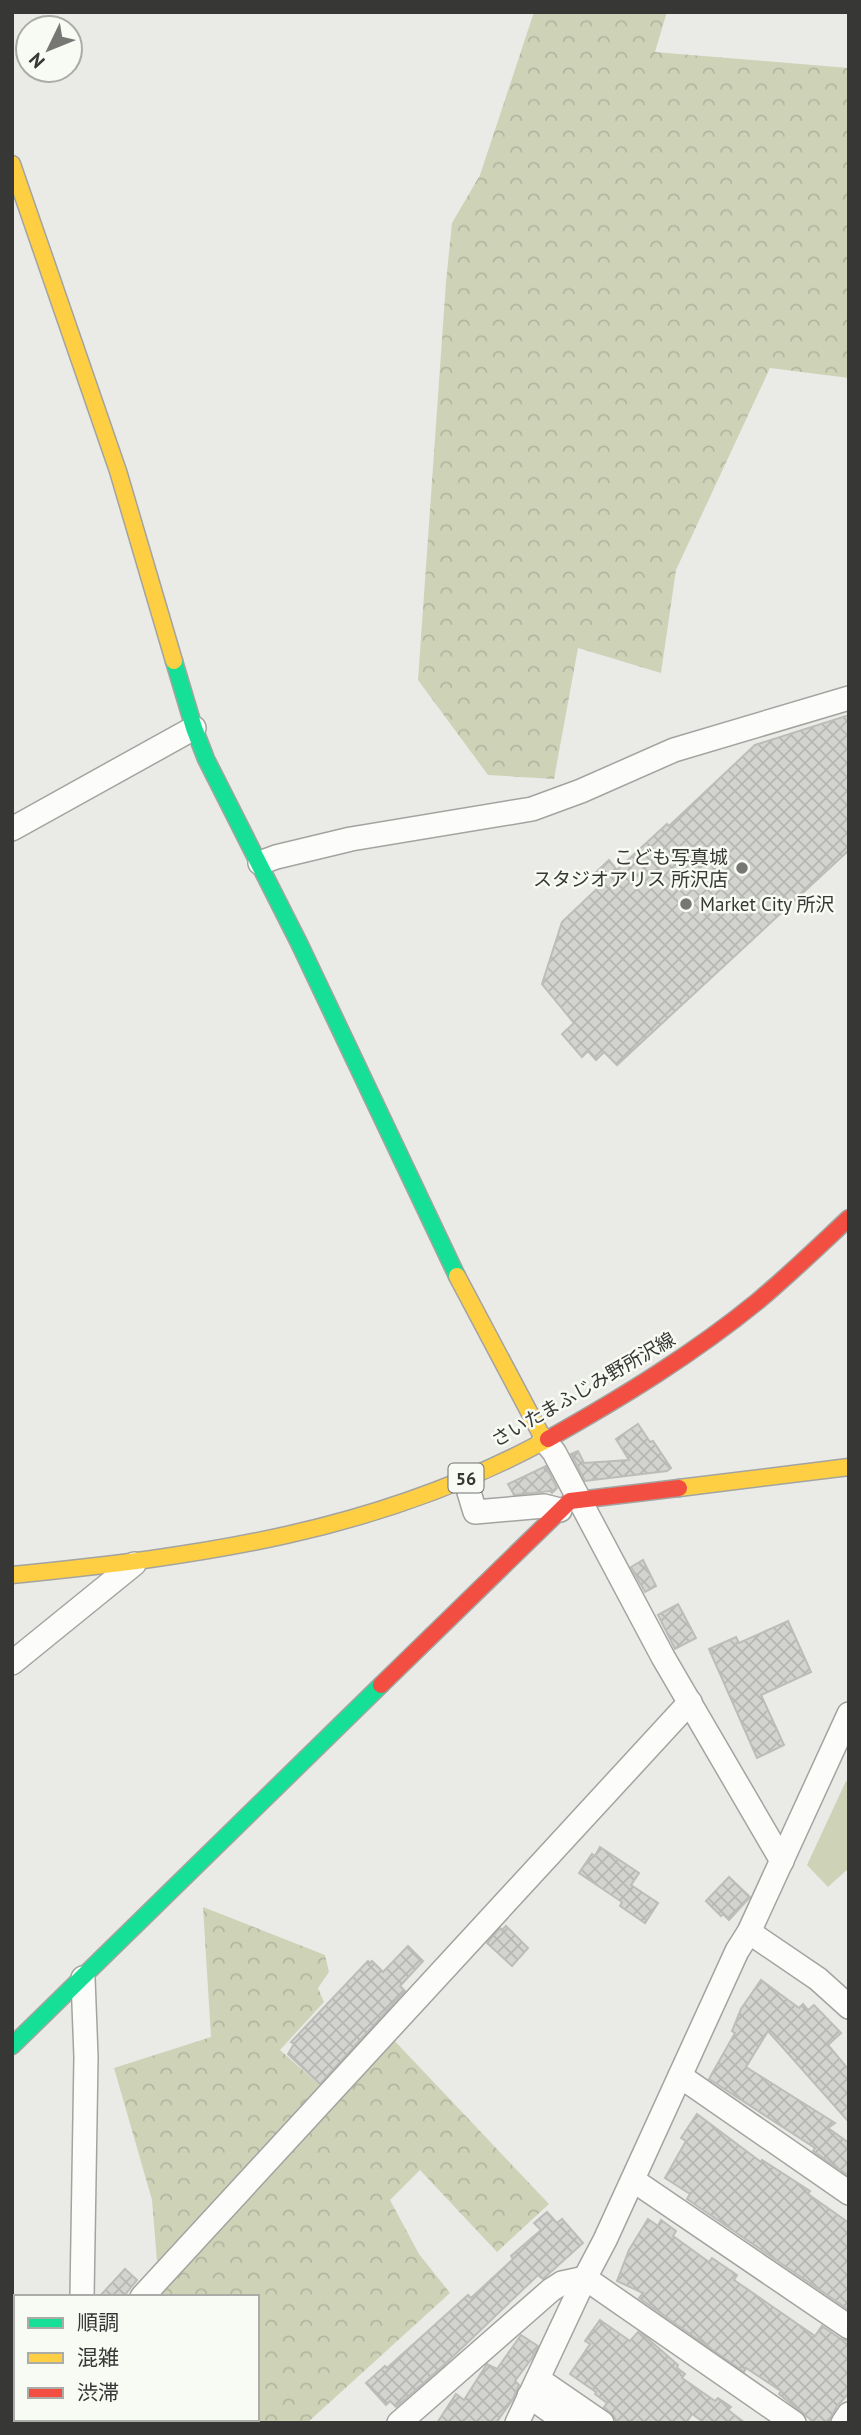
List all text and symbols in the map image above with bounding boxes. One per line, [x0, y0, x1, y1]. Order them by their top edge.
north arrow [14, 14, 84, 84]
text: N [24, 48, 50, 73]
place label: こども写真城 スタジオアリス 所沢店 [533, 845, 728, 891]
marker: こども写真城 スタジオアリス 所沢店 [734, 860, 750, 876]
place label: Market City 所沢 [700, 892, 835, 916]
marker: Market City 所沢 [678, 896, 694, 912]
street label: さいたまふじみ野所沢線 [487, 1326, 679, 1452]
road number: 56 [448, 1464, 484, 1492]
legend [14, 2295, 259, 2421]
text: 順調 [77, 2309, 119, 2336]
text: 混雑 [77, 2344, 119, 2371]
text: 渋滞 [77, 2379, 119, 2406]

